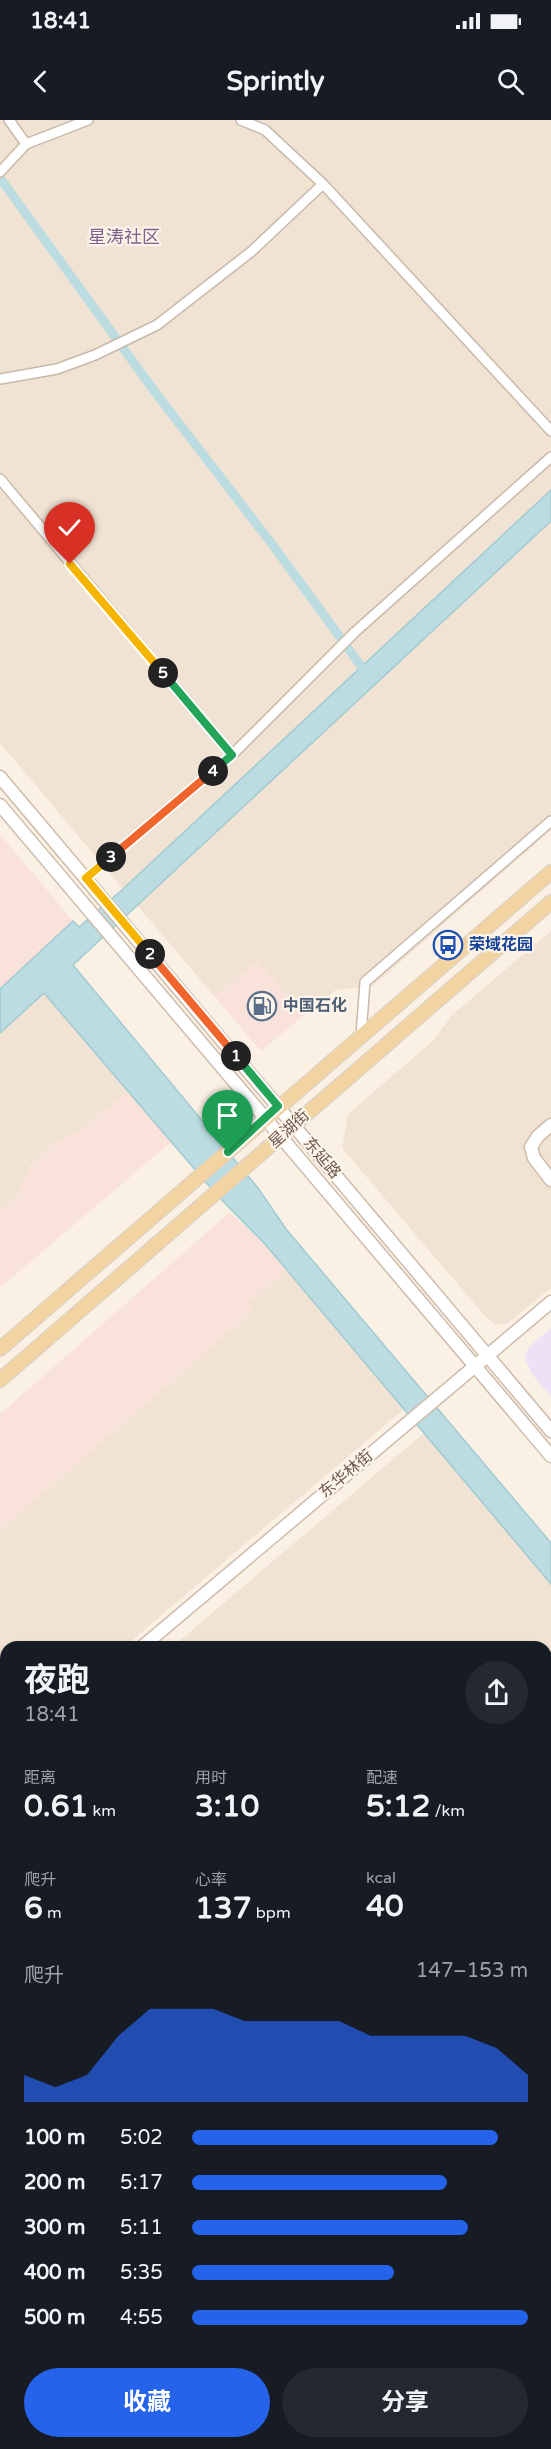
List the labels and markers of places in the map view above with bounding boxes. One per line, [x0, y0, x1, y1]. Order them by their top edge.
pin [44, 502, 95, 564]
pin: 5 [148, 658, 178, 688]
pin: 4 [198, 756, 228, 786]
pin: 3 [96, 842, 126, 872]
bus stop icon: 荣域花园 [432, 929, 464, 961]
place label: 荣域花园 [469, 935, 533, 955]
pin: 2 [135, 939, 165, 969]
fuel station icon: 中国石化 [246, 990, 278, 1022]
place label: 中国石化 [283, 996, 347, 1016]
pin: 1 [221, 1041, 251, 1071]
pin [202, 1090, 253, 1152]

